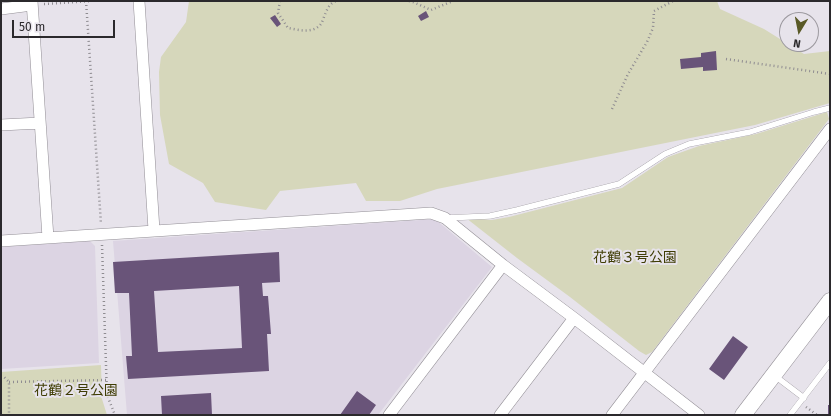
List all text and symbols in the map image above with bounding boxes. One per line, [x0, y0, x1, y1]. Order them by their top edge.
scale bar [14, 12, 117, 38]
north arrow [779, 12, 819, 52]
text: 50 m [19, 20, 45, 34]
text: N [792, 36, 802, 50]
park label: 花鶴３号公園 [593, 250, 677, 266]
park label: 花鶴２号公園 [34, 383, 118, 399]

